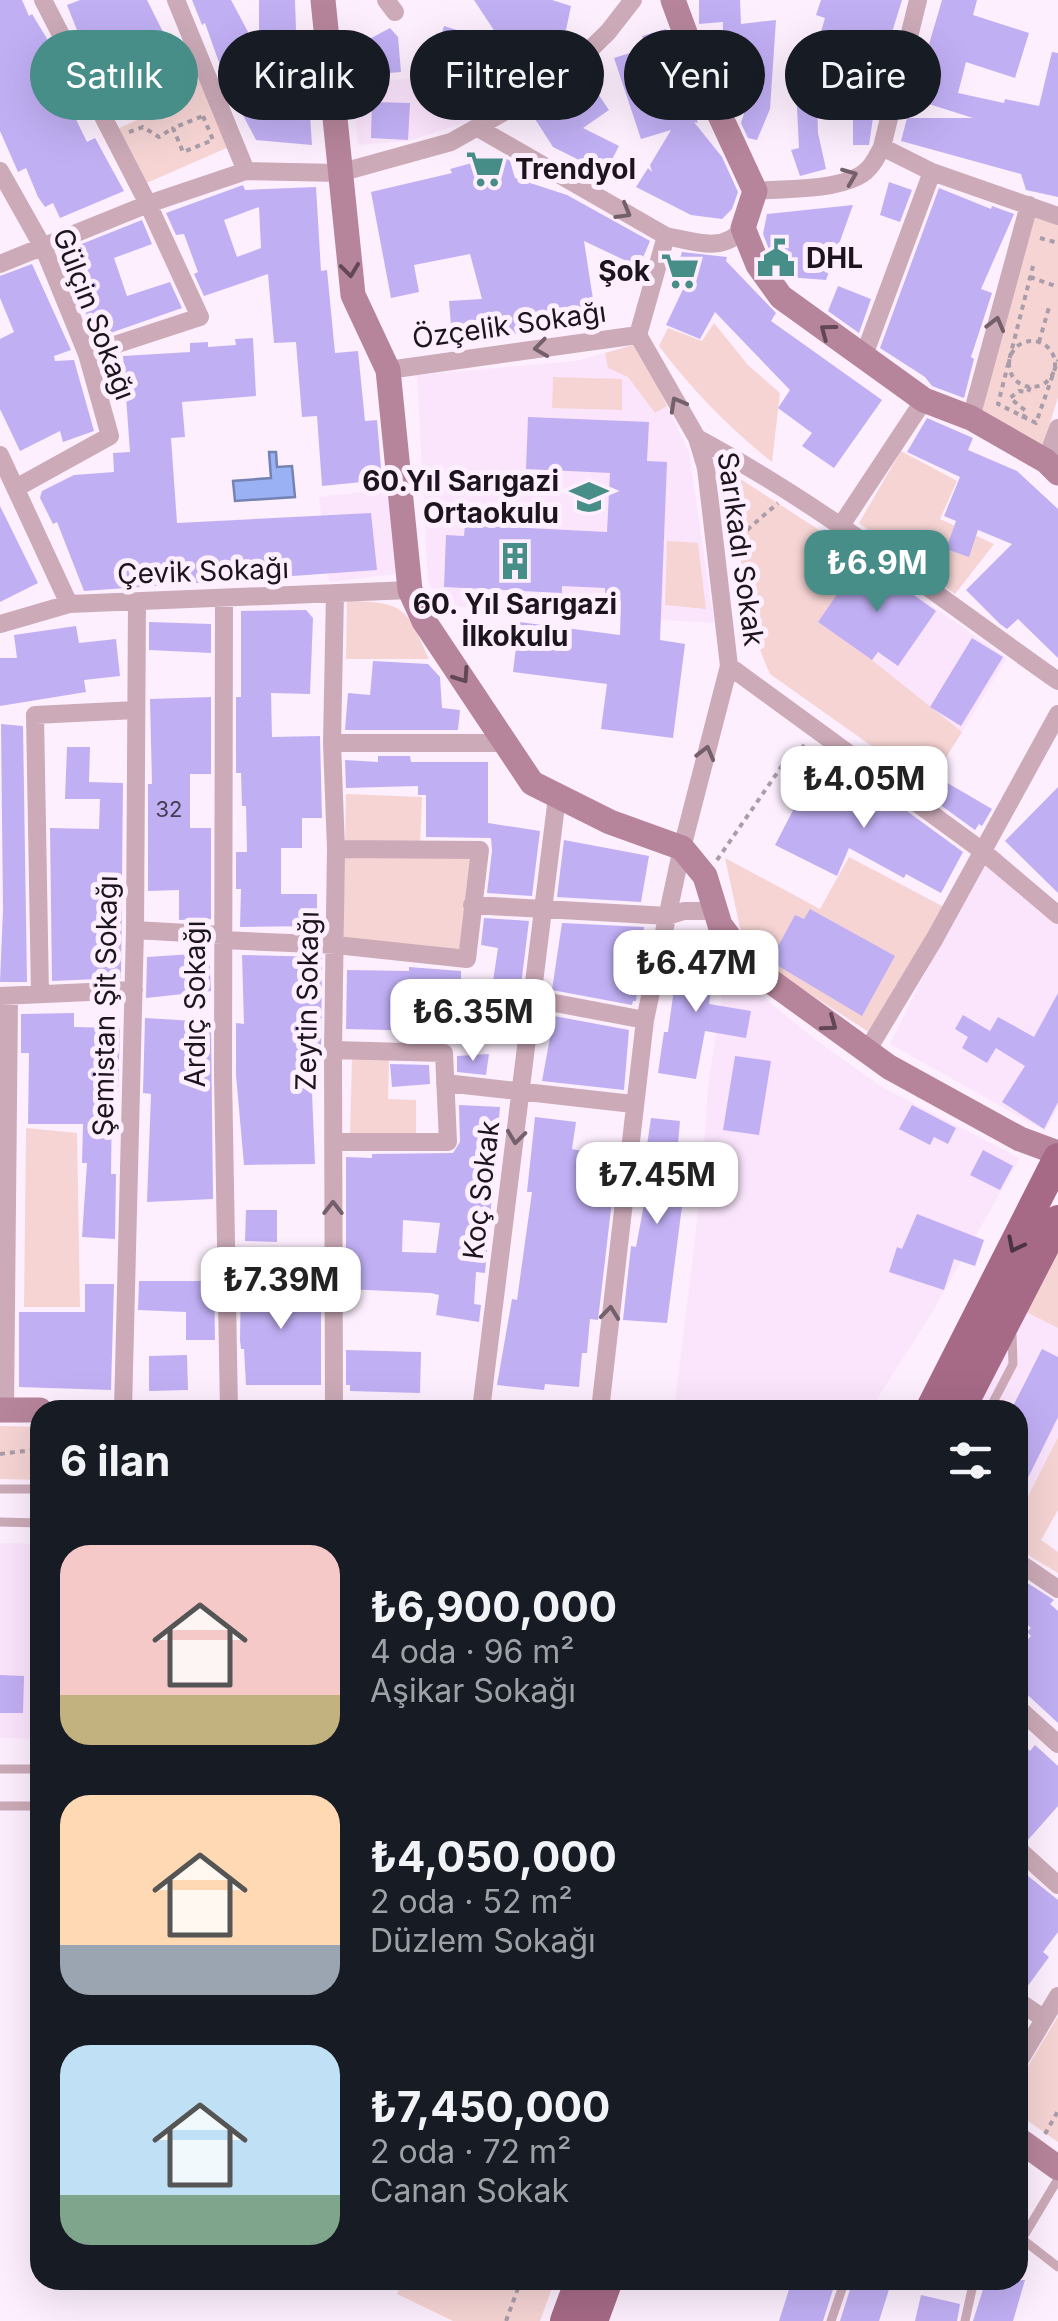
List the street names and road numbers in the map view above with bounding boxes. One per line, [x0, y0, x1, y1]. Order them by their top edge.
street label: Gülçin Sokağı [46, 223, 142, 405]
street label: Özçelik Sokağı [410, 295, 608, 355]
street label: Sarıkadı Sokak [711, 450, 771, 648]
street label: Çevik Sokağı [117, 551, 289, 591]
street label: Şemistan Şit Sokağı [86, 875, 124, 1137]
street label: Zeytin Sokağı [288, 911, 326, 1091]
street label: Ardıç Sokağı [178, 921, 212, 1088]
street label: Koç Sokak [456, 1119, 506, 1261]

